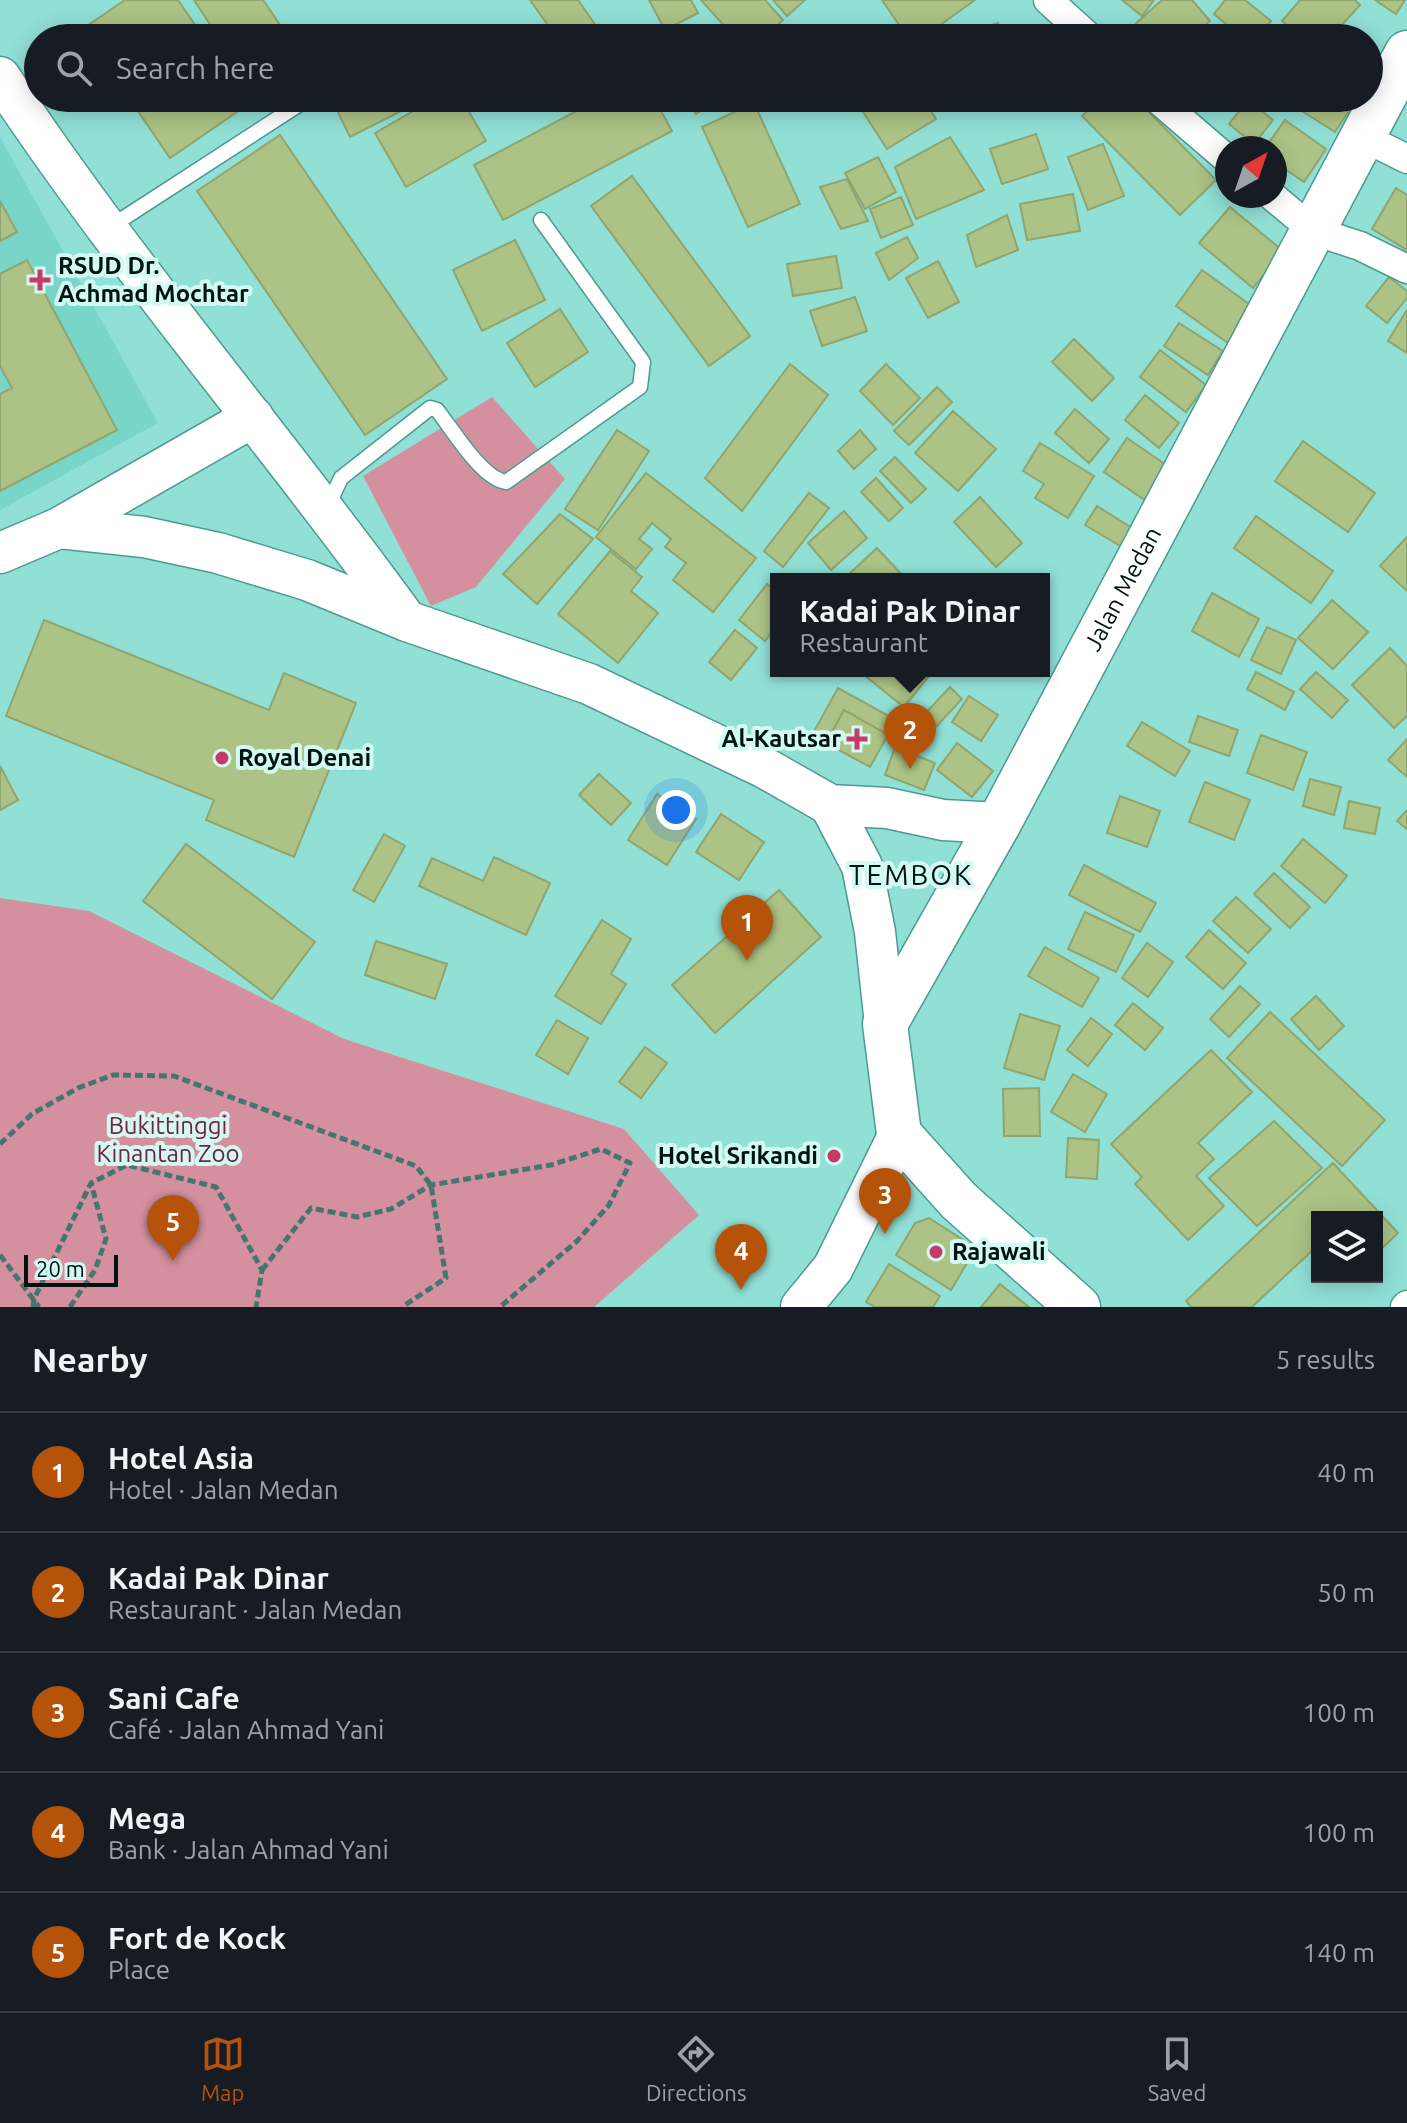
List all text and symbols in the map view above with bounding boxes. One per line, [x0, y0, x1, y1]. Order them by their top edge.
search box [24, 24, 1383, 112]
icon: search [52, 46, 96, 90]
text: Search here [116, 51, 275, 85]
north arrow [1215, 136, 1287, 208]
place label: RSUD Dr. Achmad Mochtar [58, 252, 249, 307]
marker: RSUD Dr. Achmad Mochtar [29, 269, 51, 291]
street label: Jalan Medan [1079, 522, 1166, 655]
popup [770, 573, 1050, 677]
text: Kadai Pak Dinar [800, 594, 1020, 628]
text: Restaurant [800, 628, 928, 657]
pin: 2 [884, 703, 936, 769]
place label: Al-Kautsar [722, 725, 841, 752]
marker: Al-Kautsar [848, 730, 866, 748]
place label: Royal Denai [238, 744, 371, 771]
marker: Royal Denai [213, 749, 231, 767]
your location [656, 790, 696, 830]
district label: TEMBOK [849, 859, 973, 890]
pin: 1 [721, 895, 773, 961]
park label: Bukittinggi Kinantan Zoo [96, 1112, 240, 1167]
place label: Hotel Srikandi [658, 1142, 818, 1169]
marker: Hotel Srikandi [825, 1147, 843, 1165]
pin: 3 [859, 1168, 911, 1234]
pin: 5 [147, 1195, 199, 1261]
map controls [1311, 1211, 1383, 1283]
button: layers [1311, 1211, 1383, 1283]
pin: 4 [715, 1224, 767, 1290]
place label: Rajawali [952, 1238, 1046, 1265]
marker: Rajawali [927, 1243, 945, 1261]
scale bar [24, 1251, 118, 1287]
text: 20 m [36, 1256, 85, 1281]
text: Nearby [32, 1340, 147, 1378]
text: 5 results [1276, 1345, 1375, 1374]
text: Hotel Asia [108, 1441, 254, 1475]
text: 1 [51, 1458, 65, 1487]
text: 40 m [1317, 1458, 1375, 1487]
text: Hotel · Jalan Medan [108, 1475, 339, 1504]
text: Kadai Pak Dinar [108, 1561, 329, 1595]
text: 2 [51, 1578, 65, 1607]
text: 50 m [1317, 1578, 1375, 1607]
text: Restaurant · Jalan Medan [108, 1595, 402, 1624]
text: Sani Cafe [108, 1681, 240, 1715]
text: 3 [51, 1698, 65, 1727]
text: 100 m [1303, 1698, 1375, 1727]
text: Café · Jalan Ahmad Yani [108, 1715, 384, 1744]
text: Mega [108, 1801, 186, 1835]
text: 4 [51, 1818, 65, 1847]
text: 100 m [1303, 1818, 1375, 1847]
text: Bank · Jalan Ahmad Yani [108, 1835, 389, 1864]
text: Fort de Kock [108, 1921, 286, 1955]
text: 5 [51, 1938, 65, 1967]
text: 140 m [1303, 1938, 1375, 1967]
text: Place [108, 1955, 170, 1984]
tab: Map [201, 2032, 245, 2105]
tab: Directions [646, 2032, 746, 2105]
tab: Saved [1148, 2032, 1206, 2105]

